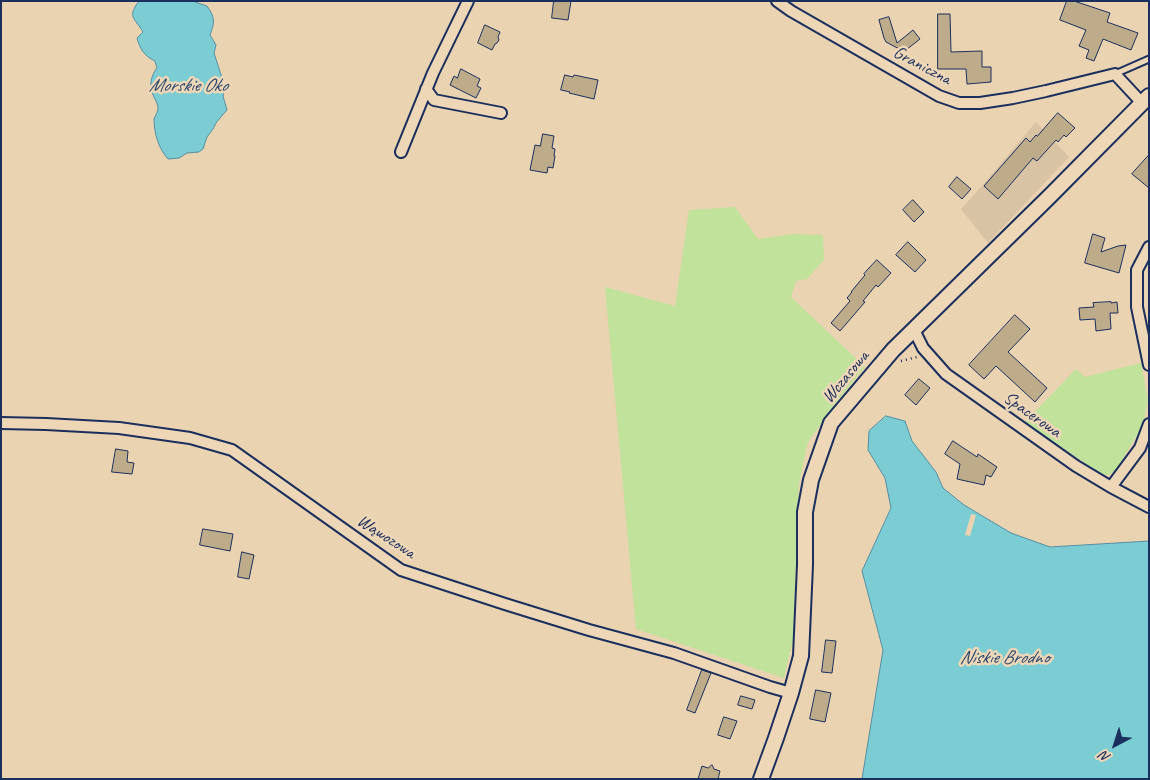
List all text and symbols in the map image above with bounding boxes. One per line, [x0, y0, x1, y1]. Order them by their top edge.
street label: Graniczna [889, 42, 955, 90]
water label: Morskie Oko [149, 75, 227, 97]
street label: Wczasowa [818, 346, 874, 408]
street label: Spacerowa [999, 387, 1065, 443]
street label: Wąwozowa [353, 510, 419, 564]
water label: Niskie Brodno [959, 647, 1049, 669]
north arrow [1090, 720, 1140, 770]
text: N [1096, 748, 1114, 766]

